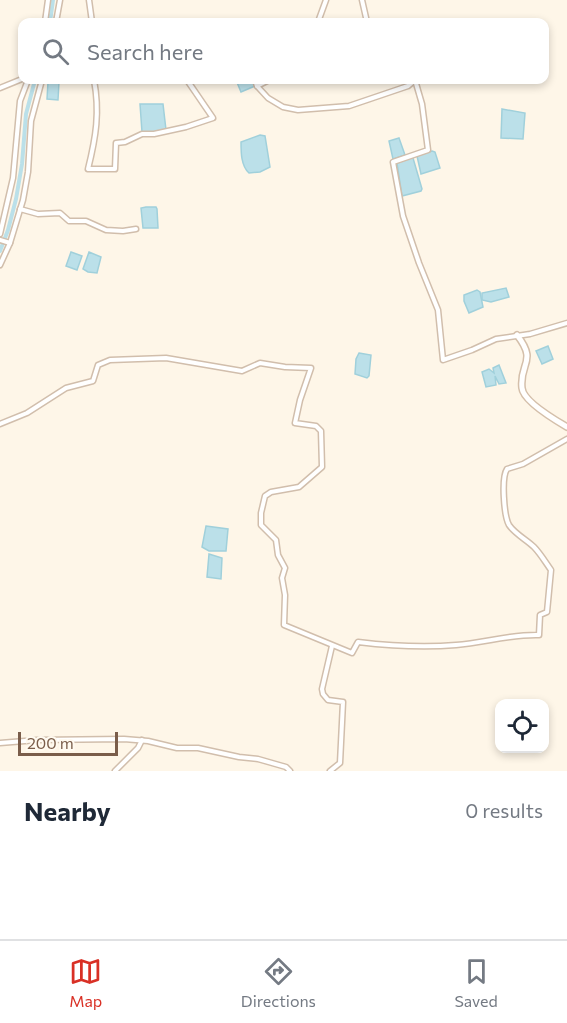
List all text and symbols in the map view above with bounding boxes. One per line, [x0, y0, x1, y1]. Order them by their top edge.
search box [18, 18, 549, 84]
icon: search [39, 35, 72, 68]
text: Search here [87, 38, 203, 65]
map controls [495, 699, 549, 753]
button: locate [495, 699, 549, 753]
scale bar [18, 729, 118, 756]
text: 200 m [27, 733, 74, 752]
text: Nearby [24, 795, 111, 826]
text: 0 results [465, 798, 543, 822]
tab: Map [69, 955, 102, 1010]
tab: Directions [241, 955, 316, 1010]
tab: Saved [454, 955, 498, 1010]

